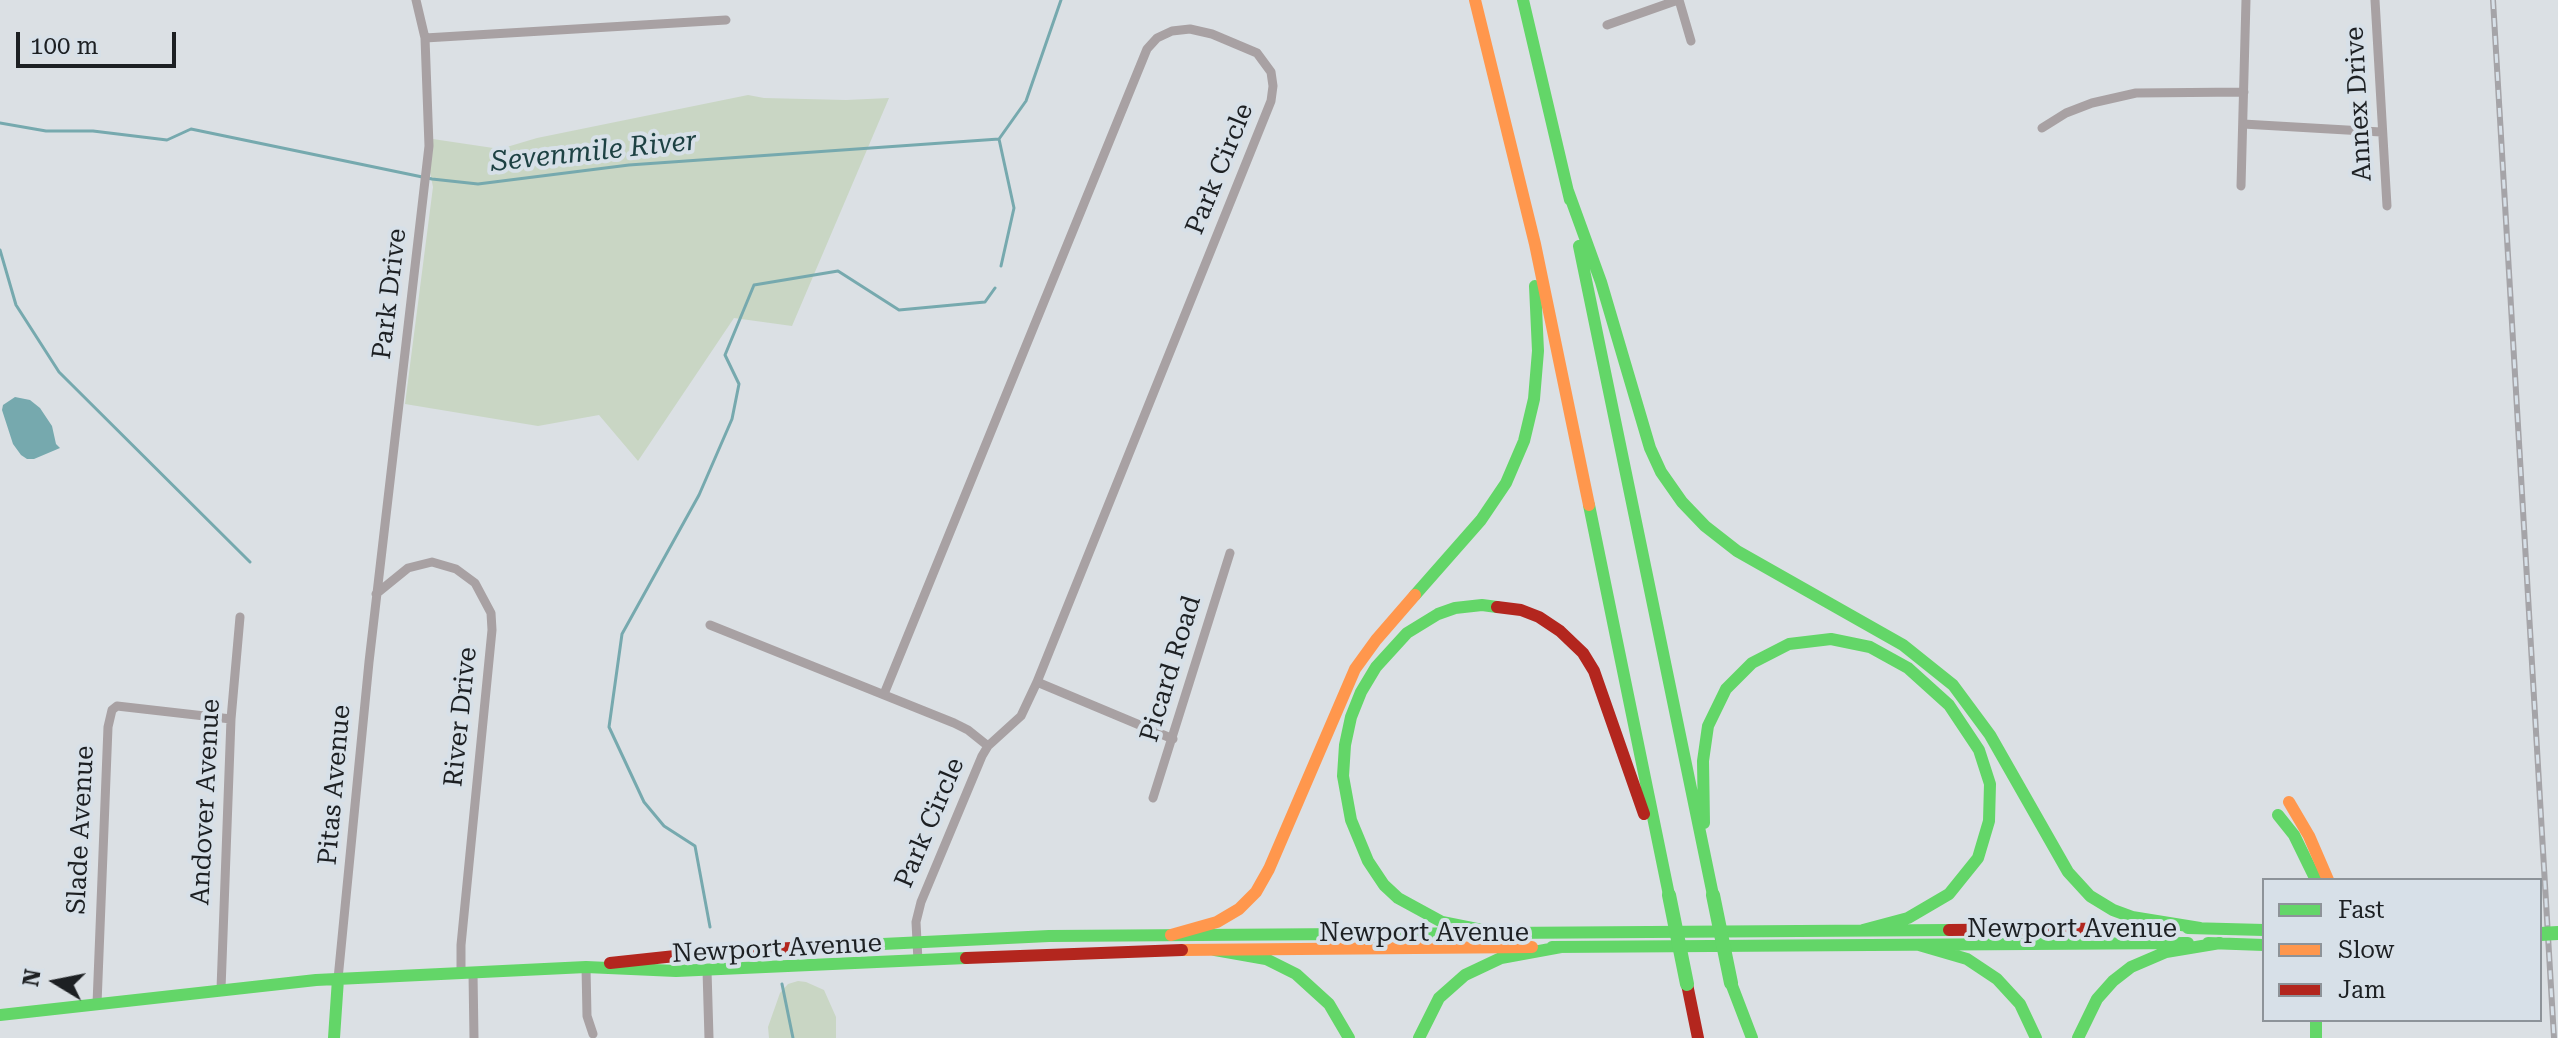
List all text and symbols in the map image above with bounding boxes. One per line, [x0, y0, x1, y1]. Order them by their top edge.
scale bar [20, 16, 180, 66]
street label: Annex Drive [2339, 26, 2379, 182]
text: 100 m [30, 32, 98, 60]
street label: Park Circle [1180, 99, 1260, 239]
water label: Sevenmile River [489, 124, 699, 180]
street label: Park Drive [366, 227, 414, 361]
street label: Picard Road [1134, 592, 1208, 746]
street label: River Drive [438, 646, 484, 788]
street label: Andover Avenue [185, 698, 227, 906]
street label: Pitas Avenue [312, 704, 358, 866]
street label: Slade Avenue [61, 745, 101, 915]
street label: Park Circle [889, 753, 971, 893]
legend [2262, 878, 2542, 1022]
text: Fast [2338, 896, 2385, 924]
street label: Newport Avenue [1967, 913, 2177, 945]
street label: Newport Avenue [1319, 917, 1529, 949]
street label: Newport Avenue [671, 928, 883, 970]
text: Slow [2338, 936, 2394, 964]
north arrow [16, 942, 96, 1022]
text: N [18, 967, 46, 988]
text: Jam [2338, 976, 2386, 1004]

